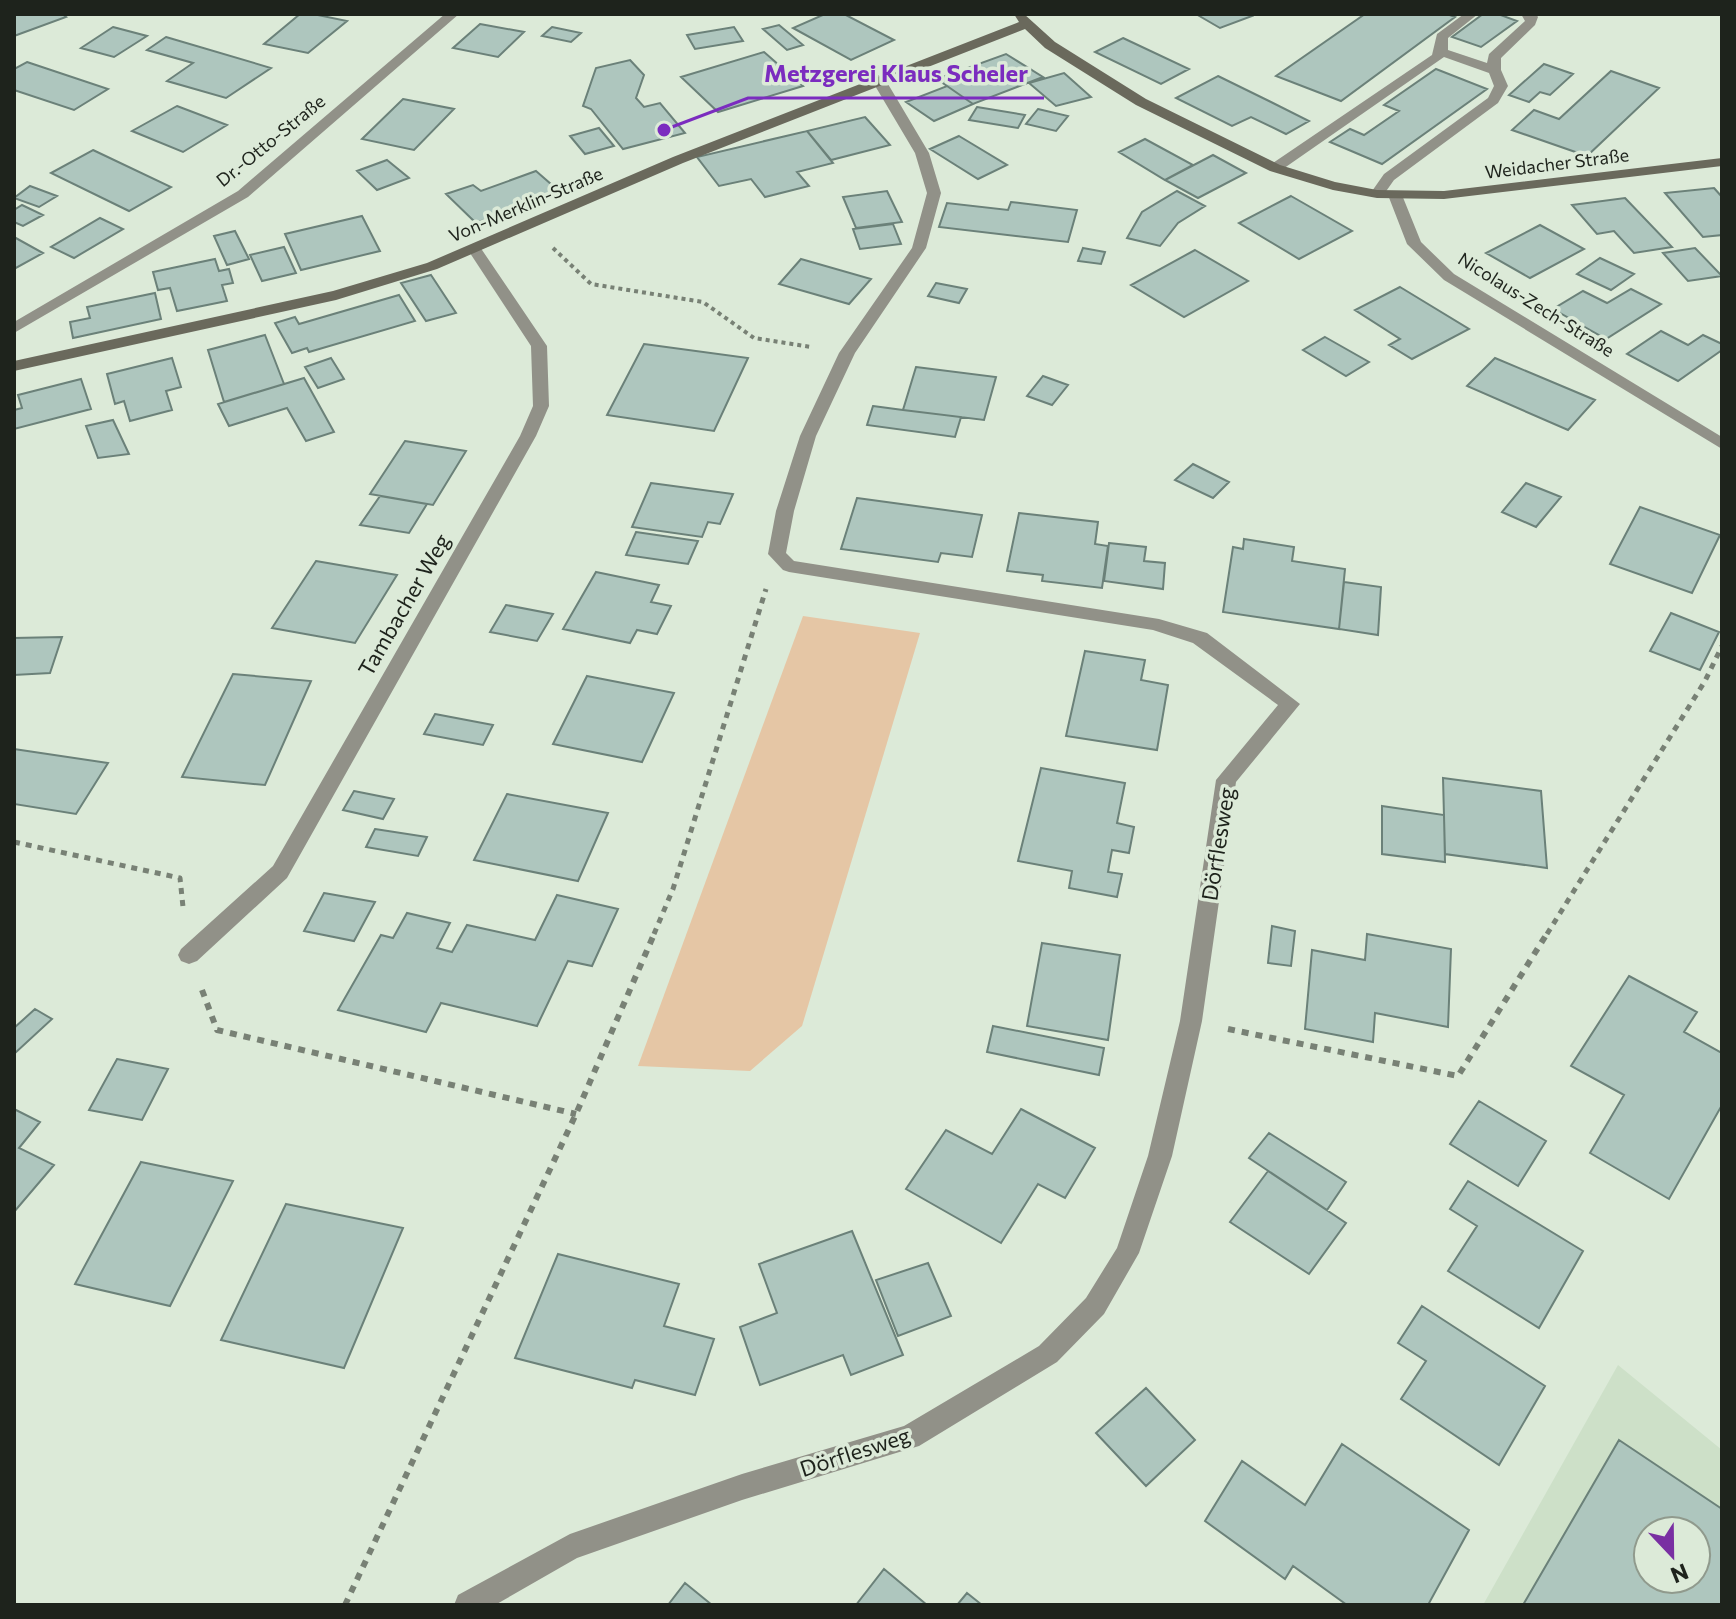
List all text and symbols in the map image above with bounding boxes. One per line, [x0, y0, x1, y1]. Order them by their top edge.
callout: Metzgerei Klaus Scheler [748, 50, 1044, 98]
text: Metzgerei Klaus Scheler [764, 58, 1028, 87]
street label: Dr.-Otto-Straße [212, 90, 329, 191]
street label: Weidacher Straße [1484, 143, 1630, 183]
street label: Von-Merklin-Straße [445, 162, 606, 246]
street label: Nicolaus-Zech-Straße [1454, 247, 1619, 361]
street label: Tambacher Weg [352, 529, 455, 681]
street label: Dörflesweg [1195, 785, 1240, 903]
street label: Dörflesweg [796, 1421, 914, 1482]
north arrow [1632, 1515, 1712, 1595]
text: N [1667, 1558, 1692, 1590]

